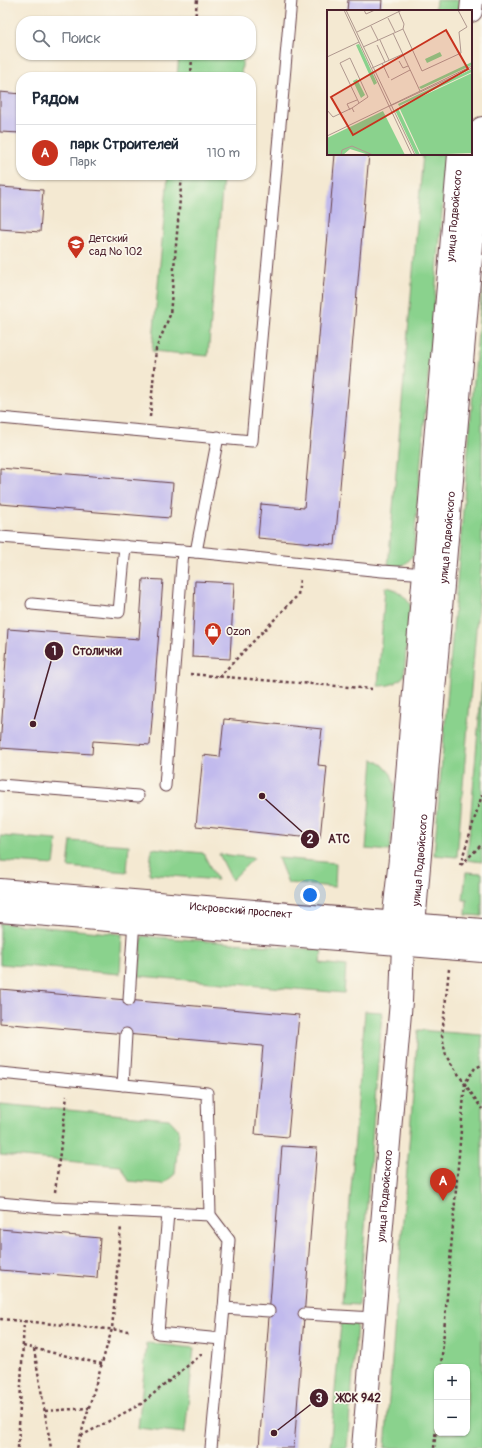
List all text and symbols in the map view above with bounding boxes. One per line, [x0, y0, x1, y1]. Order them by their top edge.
inset map [327, 10, 472, 155]
search box [16, 16, 256, 60]
icon: search [30, 27, 52, 49]
text: Поиск [62, 29, 101, 48]
text: Рядом [32, 88, 79, 109]
text: парк Строителей [70, 135, 179, 154]
text: A [41, 145, 49, 161]
text: 110 m [207, 145, 240, 161]
text: Парк [70, 154, 97, 170]
street label: улица Подвойского [443, 169, 464, 263]
place label: Детский сад № 102 [88, 232, 142, 258]
school or university icon: Детский сад № 102 [66, 234, 86, 259]
street label: улица Подвойского [437, 491, 457, 585]
shop icon: Ozon [203, 621, 223, 646]
place label: Ozon [226, 625, 251, 638]
callout: Столички [44, 639, 129, 663]
text: 1 [52, 644, 56, 659]
text: Столички [72, 644, 122, 659]
street label: улица Подвойского [409, 813, 430, 908]
callout: АТС [300, 827, 358, 851]
text: 2 [307, 832, 314, 847]
text: АТС [328, 832, 351, 847]
your location [300, 885, 320, 905]
street label: Искровский проспект [189, 899, 293, 921]
street label: улица Подвойского [374, 1149, 395, 1244]
pin: A [430, 1168, 456, 1201]
map controls [434, 1364, 470, 1436]
button: + [434, 1364, 470, 1400]
callout: ЖСК 942 [309, 1386, 389, 1410]
text: 3 [316, 1391, 323, 1406]
text: ЖСК 942 [335, 1391, 381, 1406]
button: − [434, 1400, 470, 1436]

